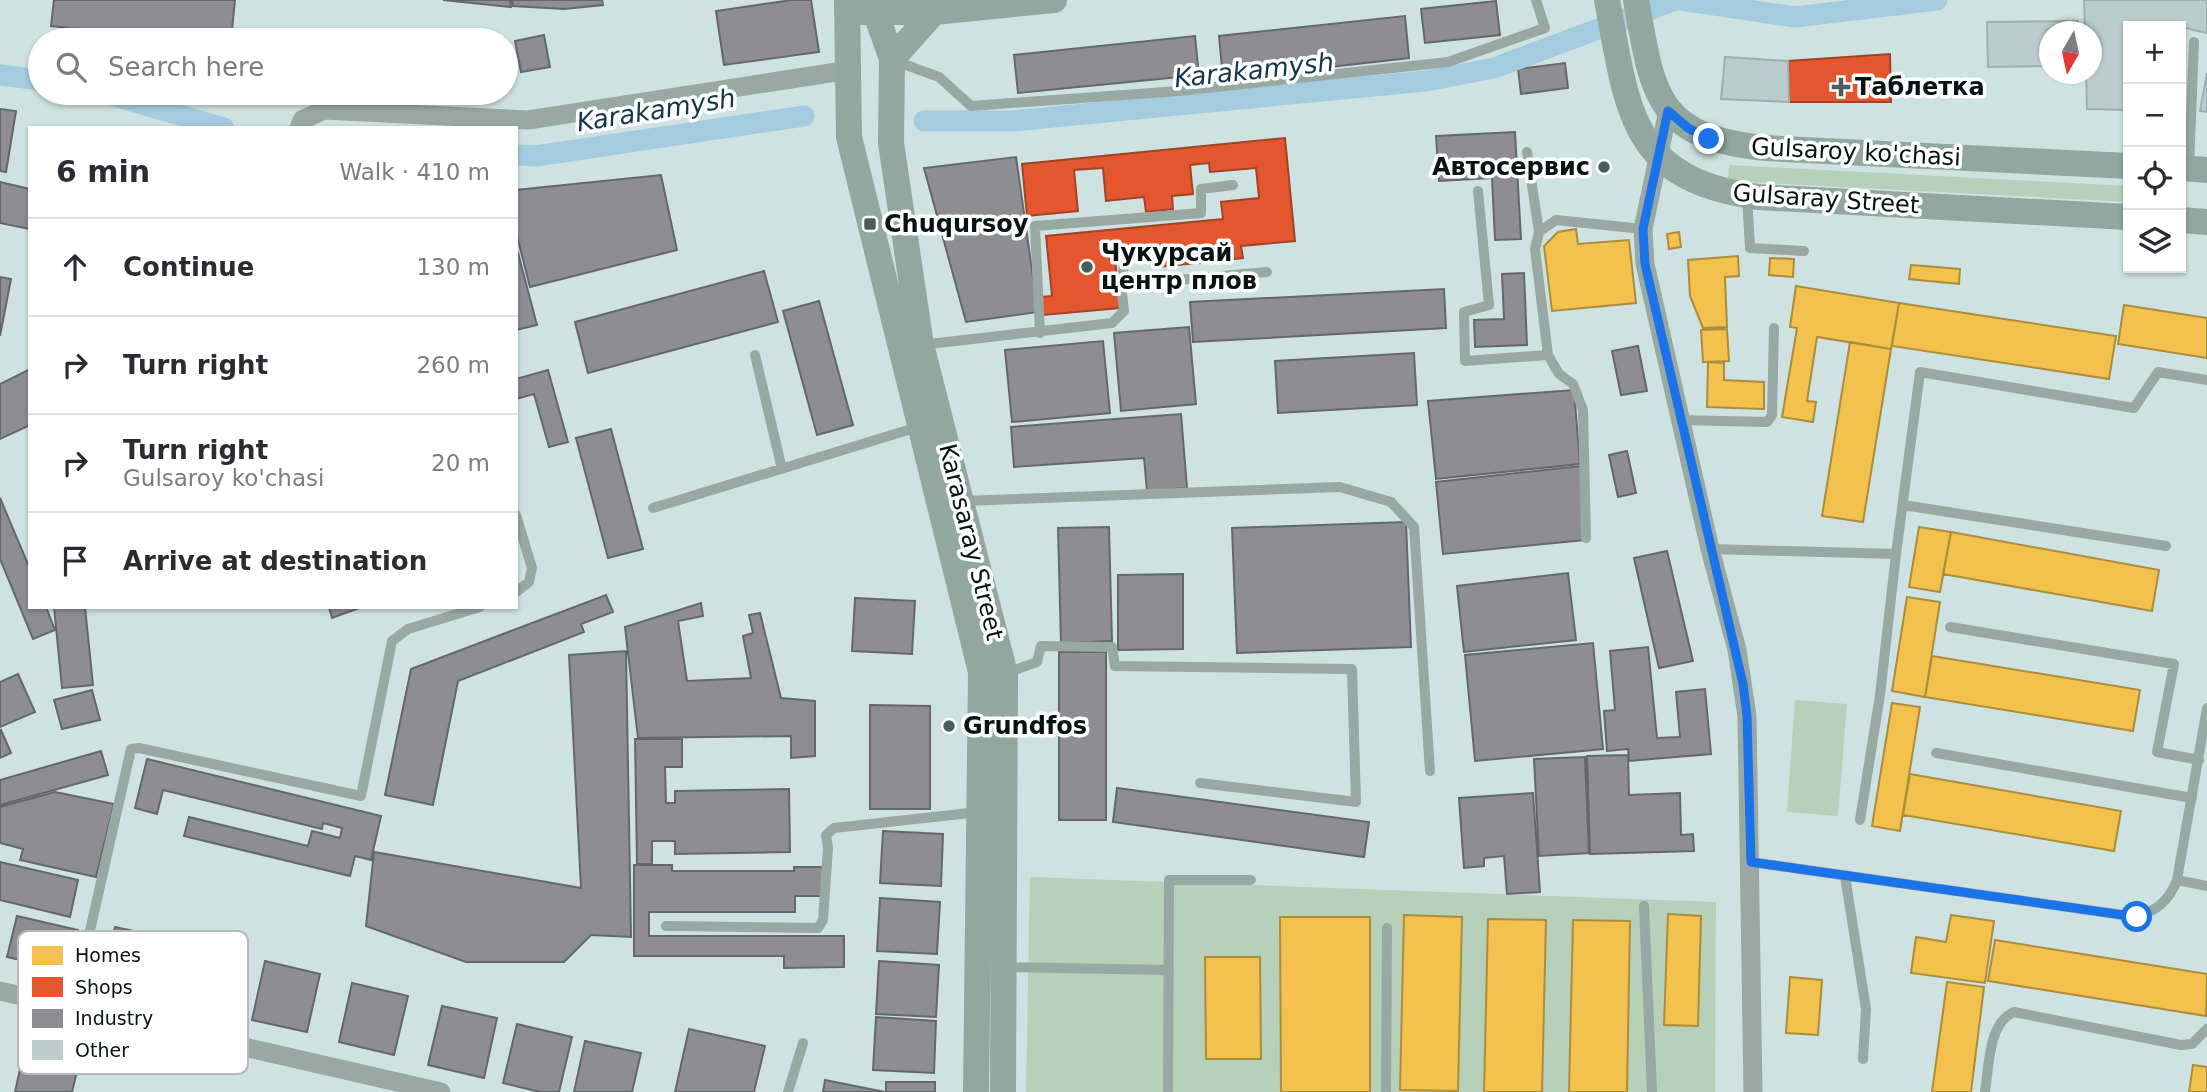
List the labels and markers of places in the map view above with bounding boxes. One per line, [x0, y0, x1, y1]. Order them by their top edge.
place label: Таблетка [1855, 73, 1985, 101]
marker: Таблетка [1833, 79, 1849, 95]
place label: Автосервис [1432, 153, 1590, 181]
marker: Автосервис [1596, 159, 1612, 175]
place label: Chuqursoy [884, 210, 1029, 238]
marker: Chuqursoy [862, 216, 878, 232]
place label: Чукурсай центр плов [1101, 239, 1257, 295]
marker: Чукурсай центр плов [1079, 259, 1095, 275]
place label: Grundfos [963, 712, 1087, 740]
marker: Grundfos [941, 718, 957, 734]

